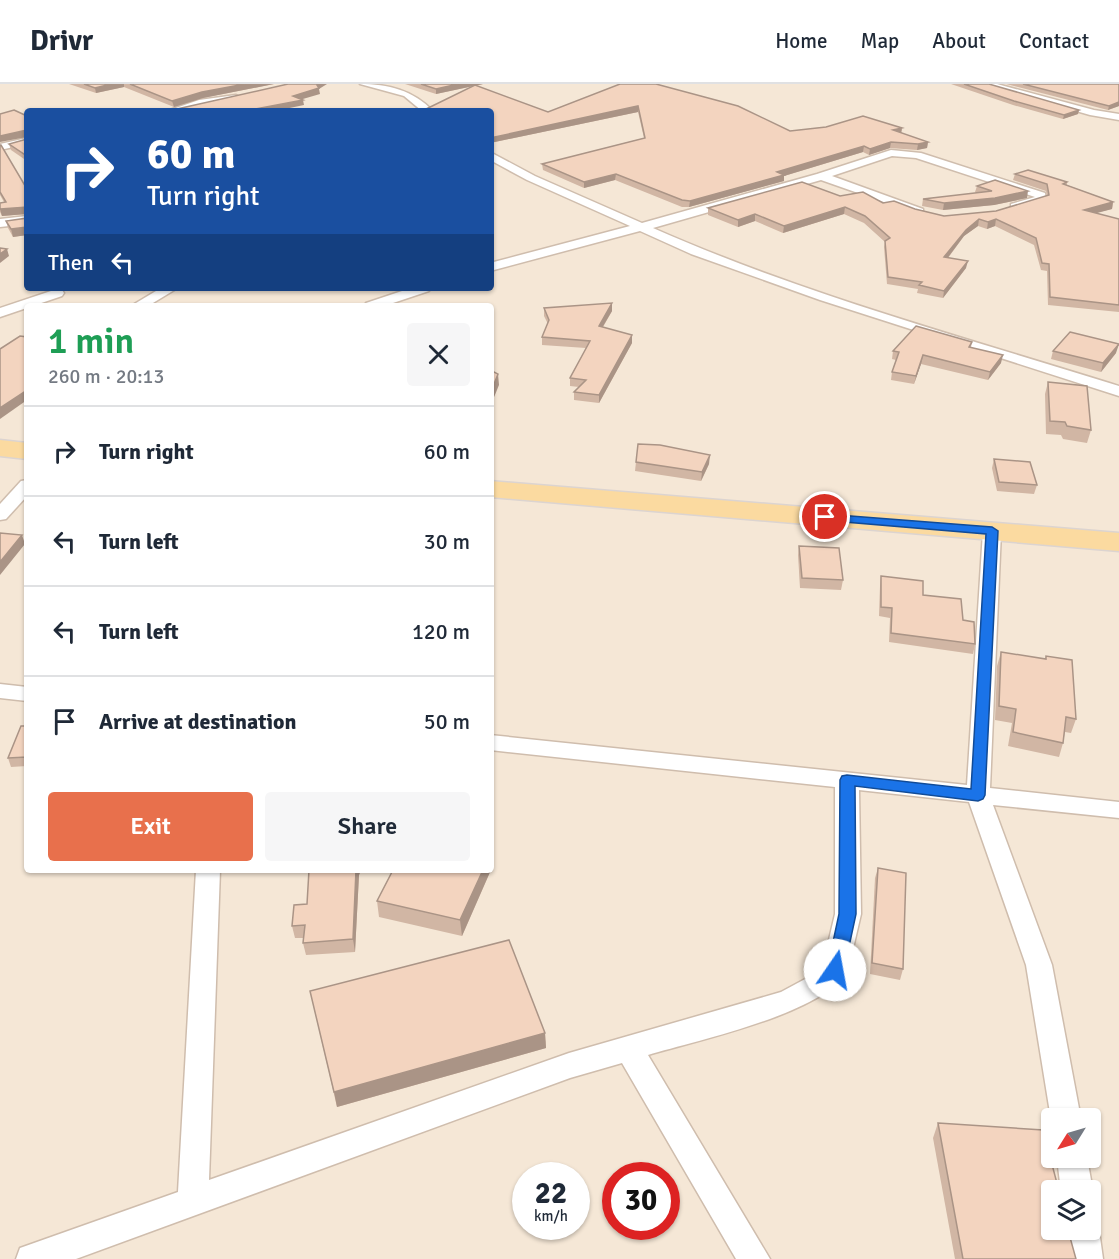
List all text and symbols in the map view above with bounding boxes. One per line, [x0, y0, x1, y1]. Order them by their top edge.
text: Drivr [30, 24, 93, 58]
text: Home [775, 28, 828, 54]
text: Map [861, 28, 899, 54]
text: About [932, 28, 986, 54]
text: Contact [1019, 28, 1089, 54]
text: 60 m [147, 129, 236, 180]
icon: right [48, 132, 126, 210]
text: Turn right [147, 180, 260, 213]
icon: left [106, 246, 139, 279]
text: Then [48, 249, 94, 276]
text: 1 min [48, 319, 134, 364]
button: close [407, 323, 470, 386]
text: 260 m · 20:13 [48, 364, 164, 389]
icon: right [48, 435, 81, 468]
text: Turn right [99, 438, 194, 465]
text: 60 m [424, 438, 470, 465]
pin [799, 491, 850, 542]
icon: arrive [808, 500, 841, 533]
icon: left [48, 525, 81, 558]
text: Turn left [99, 528, 179, 555]
text: 30 m [424, 528, 470, 555]
icon: left [48, 615, 81, 648]
text: Turn left [99, 618, 179, 645]
text: 120 m [412, 618, 470, 645]
icon: arrive [48, 705, 81, 738]
text: Arrive at destination [99, 708, 296, 735]
text: 50 m [424, 708, 470, 735]
button: Exit [48, 792, 253, 861]
button: Share [265, 792, 470, 861]
position arrow [803, 938, 867, 1002]
north arrow [1041, 1108, 1101, 1168]
map controls [1041, 1108, 1101, 1240]
speed limit sign: 30 [602, 1162, 680, 1240]
text: 22 [535, 1175, 567, 1212]
button: layers [1041, 1180, 1101, 1240]
text: km/h [534, 1207, 568, 1225]

